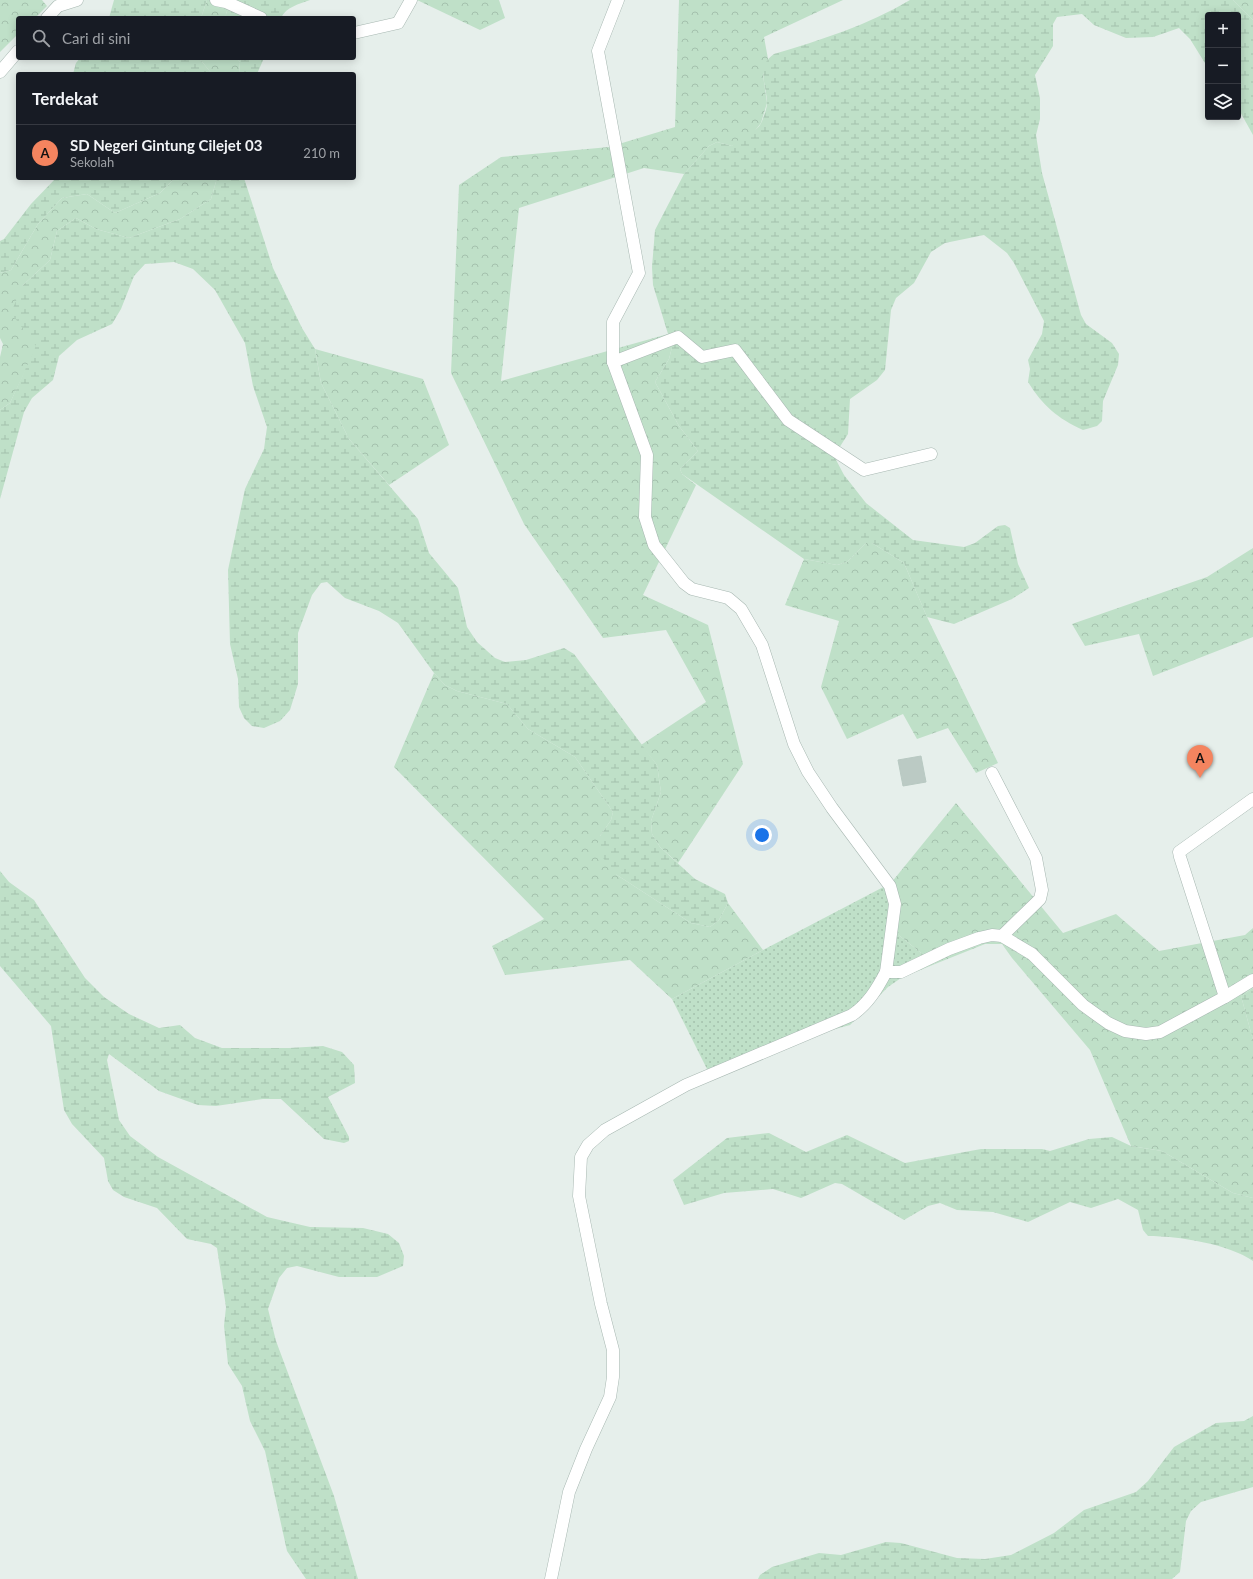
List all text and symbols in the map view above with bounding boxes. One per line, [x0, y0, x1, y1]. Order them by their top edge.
map controls [1205, 12, 1241, 120]
button: + [1205, 12, 1241, 48]
search box [16, 16, 356, 60]
icon: search [30, 27, 52, 49]
text: Cari di sini [62, 29, 130, 47]
button: − [1205, 48, 1241, 84]
button: layers [1205, 84, 1241, 120]
text: Terdekat [32, 88, 98, 109]
text: SD Negeri Gintung Cilejet 03 [70, 136, 262, 154]
text: A [40, 145, 50, 161]
text: 210 m [303, 145, 340, 161]
text: Sekolah [70, 154, 114, 170]
pin: A [1187, 745, 1213, 778]
your location [752, 825, 772, 845]

